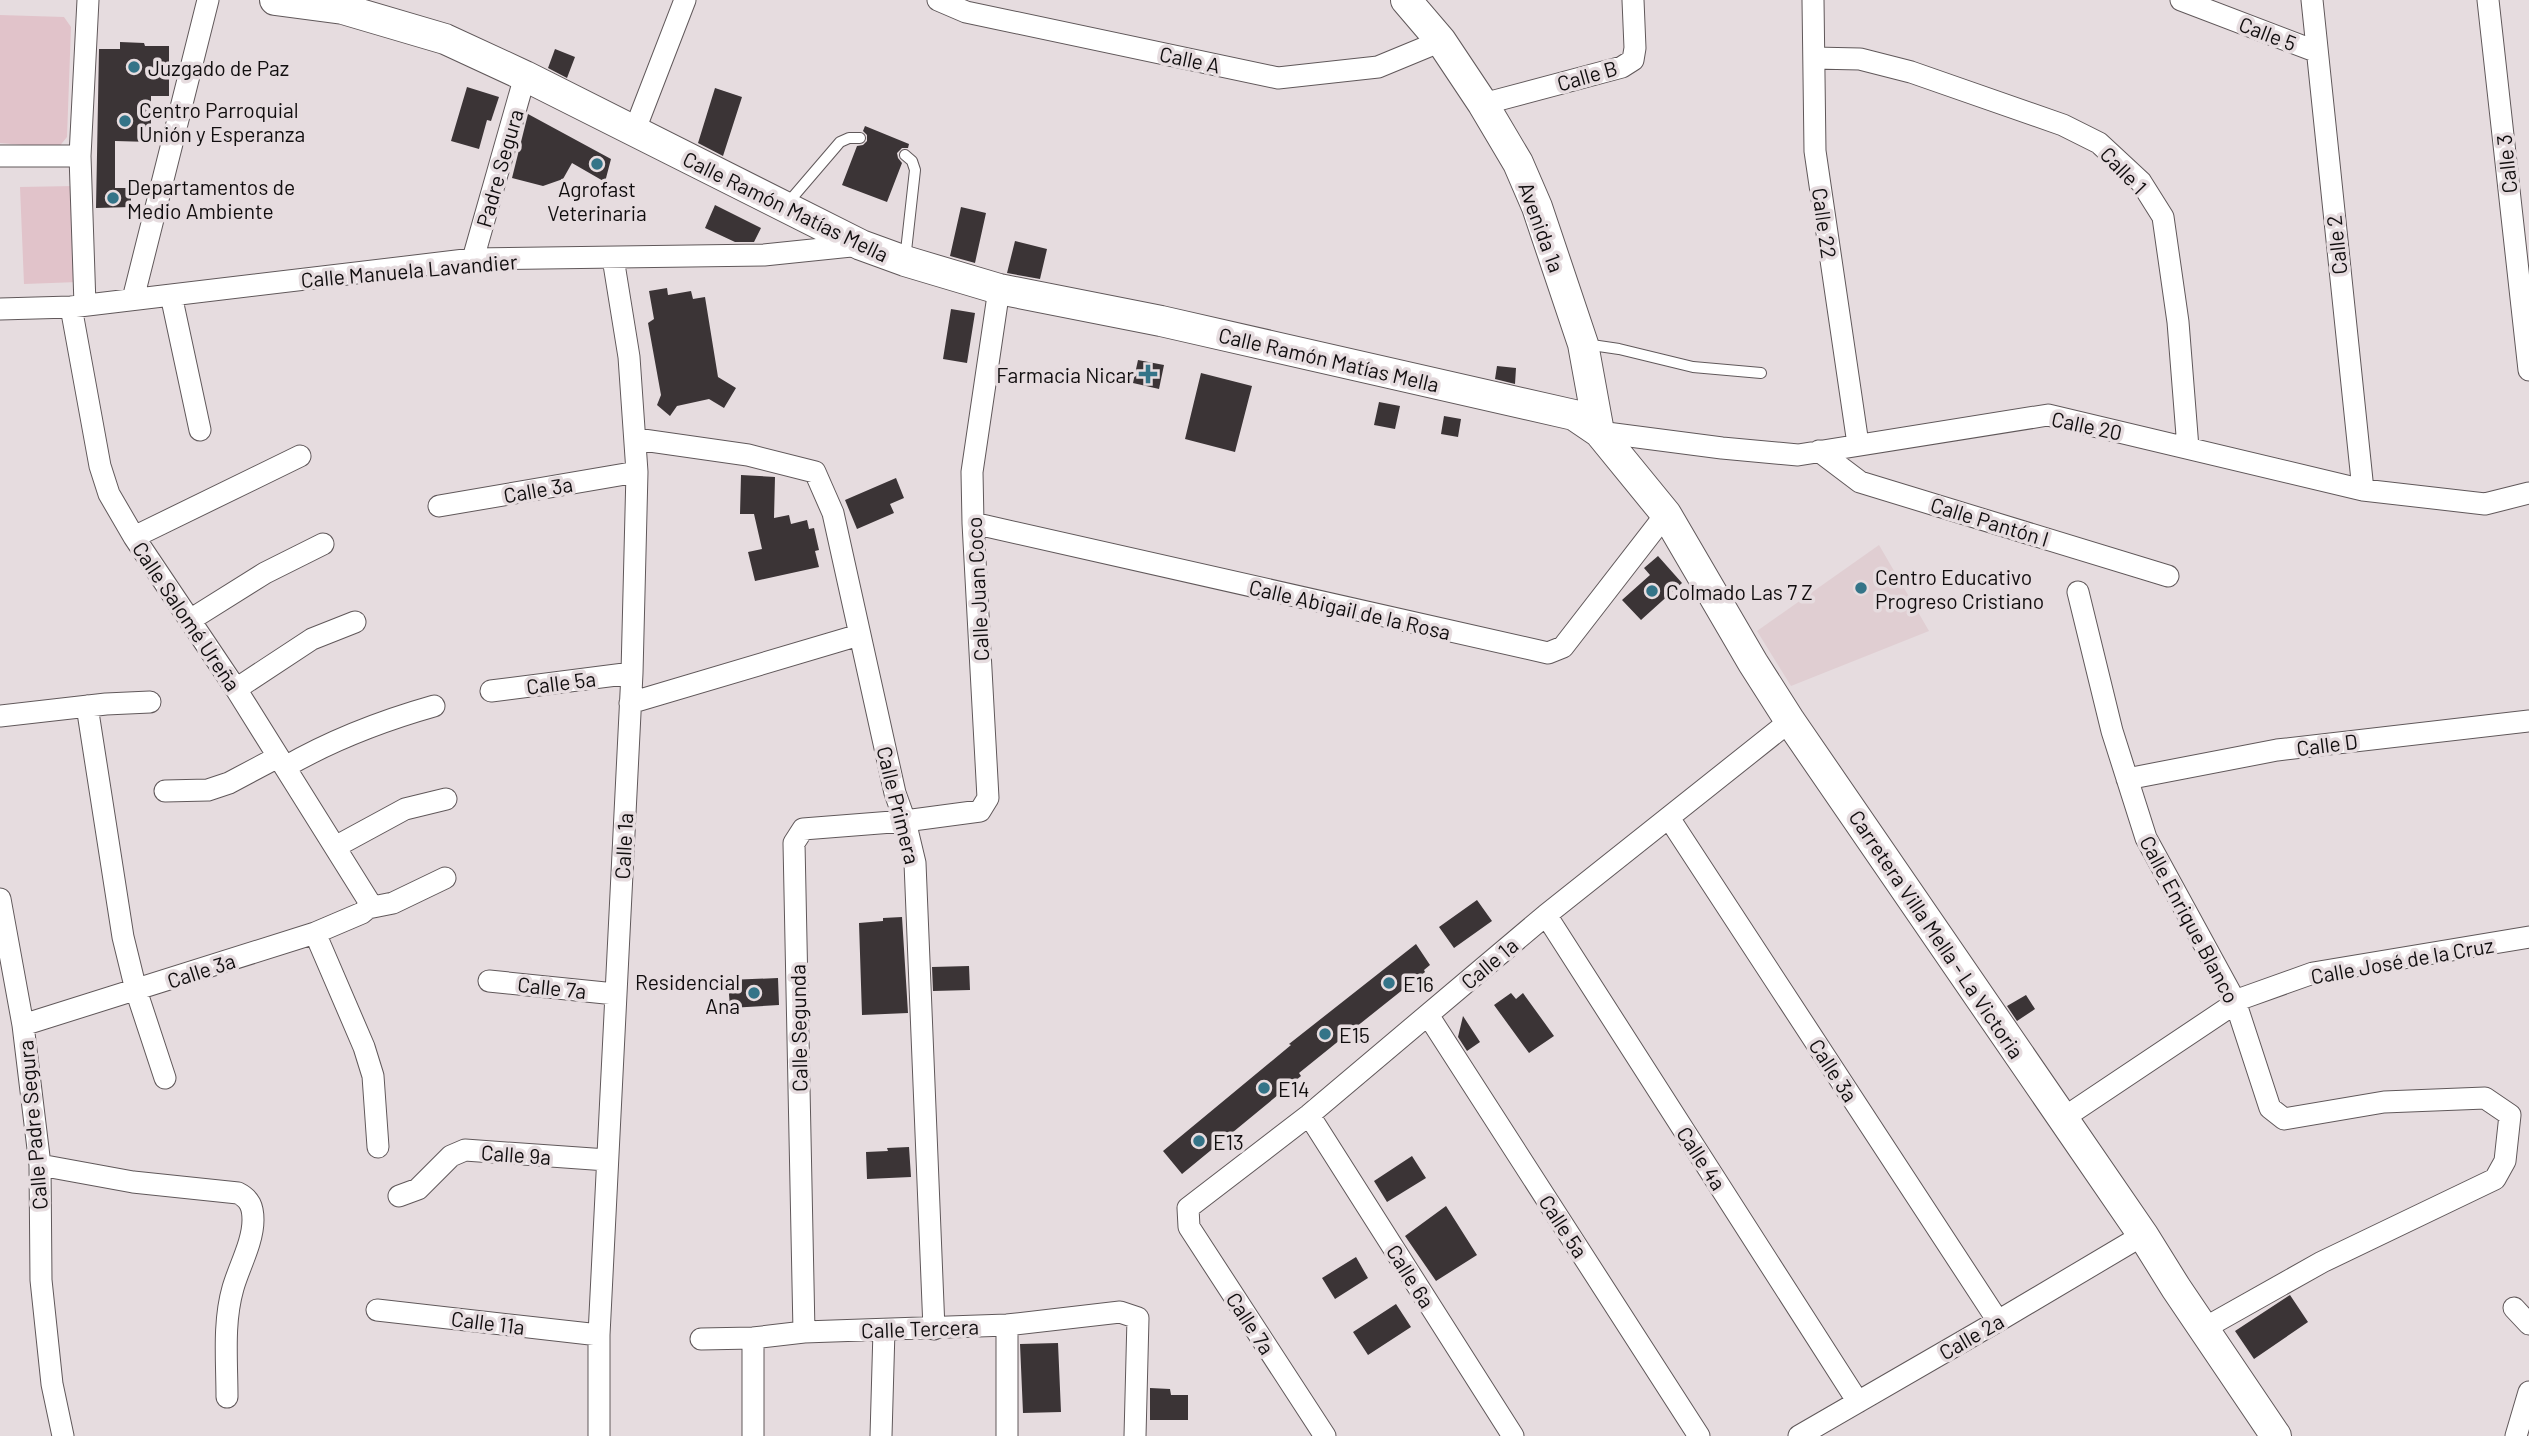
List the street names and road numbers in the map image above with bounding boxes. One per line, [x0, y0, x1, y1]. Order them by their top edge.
street label: Calle 5 [2236, 11, 2300, 55]
street label: Calle A [1157, 40, 1223, 78]
street label: Calle B [1554, 54, 1620, 96]
street label: Padre Segura [470, 106, 528, 230]
street label: Calle 3 [2490, 133, 2522, 195]
street label: Calle 1 [2096, 141, 2152, 199]
street label: Calle Ramón Matías Mella [679, 145, 893, 267]
street label: Avenida 1a [1514, 179, 1570, 275]
street label: Calle 22 [1808, 186, 1842, 260]
street label: Calle 2 [2320, 214, 2352, 276]
street label: Calle Manuela Lavandier [300, 248, 519, 292]
street label: Calle Ramón Matías Mella [1216, 321, 1442, 397]
street label: Calle 20 [2049, 405, 2125, 445]
street label: Calle 3a [501, 471, 575, 507]
street label: Calle Pantón I [1928, 491, 2052, 551]
street label: Calle Juan Coco [961, 516, 993, 662]
street label: Calle Salomé Ureña [128, 537, 246, 695]
street label: Calle Abigail de la Rosa [1247, 574, 1453, 644]
street label: Calle 5a [525, 665, 597, 699]
street label: Calle D [2295, 728, 2359, 760]
street label: Calle Primera [872, 743, 926, 867]
street label: Carretera Villa Mella - La Victoria [1844, 805, 2030, 1063]
street label: Calle 1a [609, 812, 637, 880]
street label: Calle Enrique Blanco [2135, 831, 2245, 1007]
street label: Calle 1a [1456, 932, 1522, 994]
street label: Calle José de la Cruz [2309, 932, 2495, 988]
street label: Calle 3a [164, 947, 238, 993]
street label: Calle Segunda [784, 964, 812, 1092]
street label: Calle 7a [516, 971, 588, 1003]
street label: Calle 3a [1804, 1034, 1864, 1106]
street label: Calle Padre Segura [12, 1039, 52, 1211]
street label: Calle 4a [1672, 1122, 1732, 1194]
street label: Calle 9a [480, 1139, 552, 1169]
street label: Calle 5a [1534, 1190, 1594, 1262]
street label: Calle 6a [1382, 1240, 1440, 1312]
street label: Calle 7a [1222, 1287, 1280, 1359]
street label: Calle 11a [450, 1305, 526, 1339]
street label: Calle 2a [1934, 1308, 2008, 1364]
street label: Calle Tercera [861, 1313, 979, 1343]

